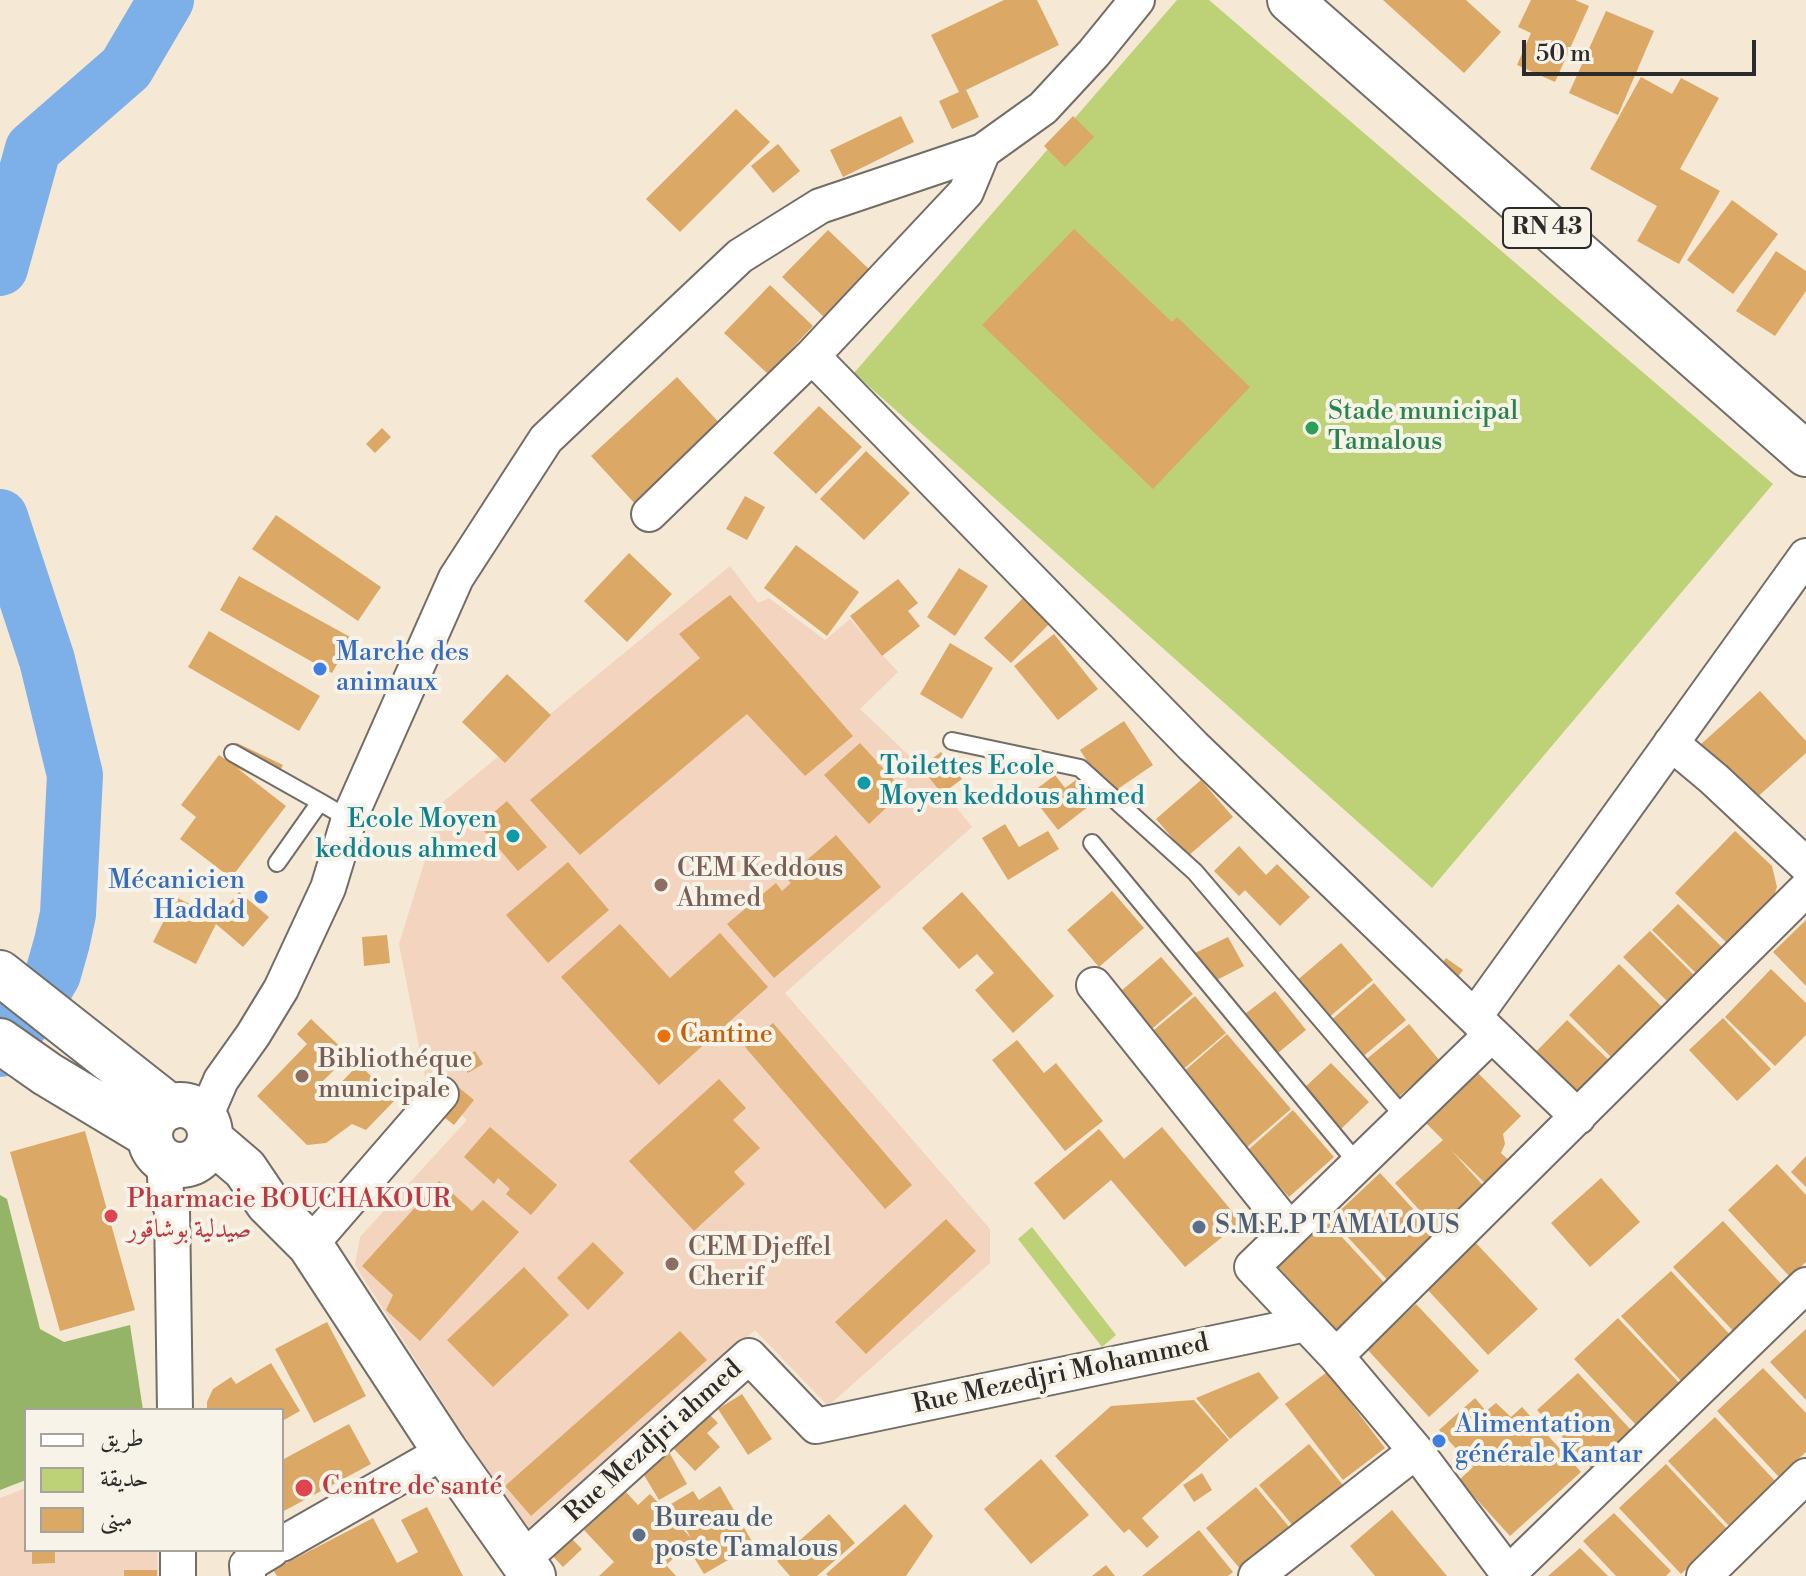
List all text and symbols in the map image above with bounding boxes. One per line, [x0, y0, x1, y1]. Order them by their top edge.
scale bar [1526, 24, 1760, 74]
text: 50 m [1536, 39, 1591, 69]
road number: RN 43 [1503, 208, 1591, 248]
place label: Stade municipal Tamalous [1328, 397, 1518, 458]
marker: Stade municipal Tamalous [1303, 419, 1321, 437]
place label: Marche des animaux [336, 638, 469, 700]
marker: Marche des animaux [311, 660, 329, 678]
place label: Toilettes Ecole Moyen keddous ahmed [880, 752, 1145, 814]
marker: Toilettes Ecole Moyen keddous ahmed [855, 774, 873, 792]
place label: Ecole Moyen keddous ahmed [315, 805, 497, 866]
marker: Ecole Moyen keddous ahmed [504, 827, 522, 845]
place label: CEM Keddous Ahmed [677, 854, 844, 916]
place label: Mécanicien Haddad [108, 866, 245, 928]
marker: CEM Keddous Ahmed [652, 876, 670, 894]
marker: Mécanicien Haddad [252, 888, 270, 906]
place label: Cantine [680, 1020, 773, 1052]
marker: Cantine [655, 1027, 673, 1045]
place label: Bibliothéque municipale [318, 1045, 473, 1106]
marker: Bibliothéque municipale [293, 1067, 311, 1085]
place label: Pharmacie BOUCHAKOUR صيدلية بوشاقور [127, 1185, 451, 1246]
marker: Pharmacie BOUCHAKOUR صيدلية بوشاقور [102, 1207, 120, 1225]
place label: S.M.E.P TAMALOUS [1215, 1211, 1460, 1243]
marker: S.M.E.P TAMALOUS [1190, 1218, 1208, 1236]
place label: CEM Djeffel Cherif [688, 1233, 831, 1294]
marker: CEM Djeffel Cherif [663, 1255, 681, 1273]
street label: Rue Mezedjri Mohammed [910, 1328, 1212, 1422]
street label: Rue Mezdjri ahmed [559, 1354, 749, 1530]
legend [24, 1408, 284, 1552]
place label: Alimentation générale Kantar [1455, 1410, 1643, 1472]
text: طريق [100, 1424, 144, 1454]
marker: Alimentation générale Kantar [1430, 1432, 1448, 1450]
text: حديقة [100, 1464, 149, 1494]
place label: Centre de santé [322, 1472, 503, 1504]
marker: Centre de santé [293, 1477, 315, 1499]
text: مبنى [100, 1504, 133, 1534]
place label: Bureau de poste Tamalous [655, 1504, 838, 1566]
marker: Bureau de poste Tamalous [630, 1526, 648, 1544]

